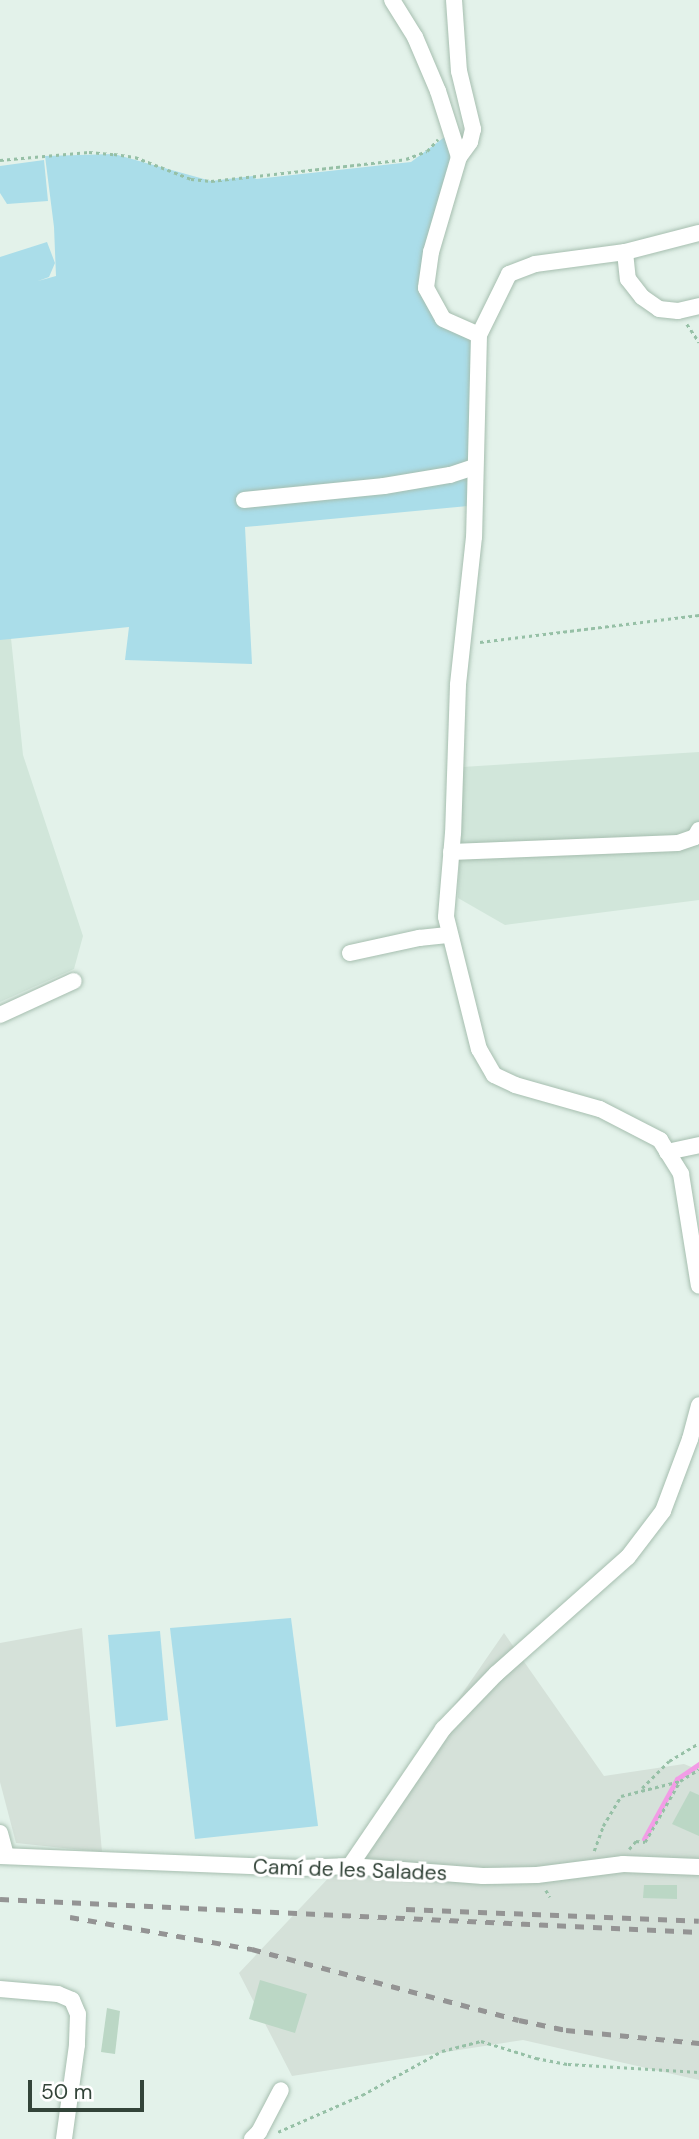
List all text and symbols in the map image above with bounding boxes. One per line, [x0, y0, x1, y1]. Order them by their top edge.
street label: Camí de les Salades [253, 1854, 447, 1886]
scale bar [32, 2066, 147, 2110]
text: 50 m [41, 2078, 92, 2106]

